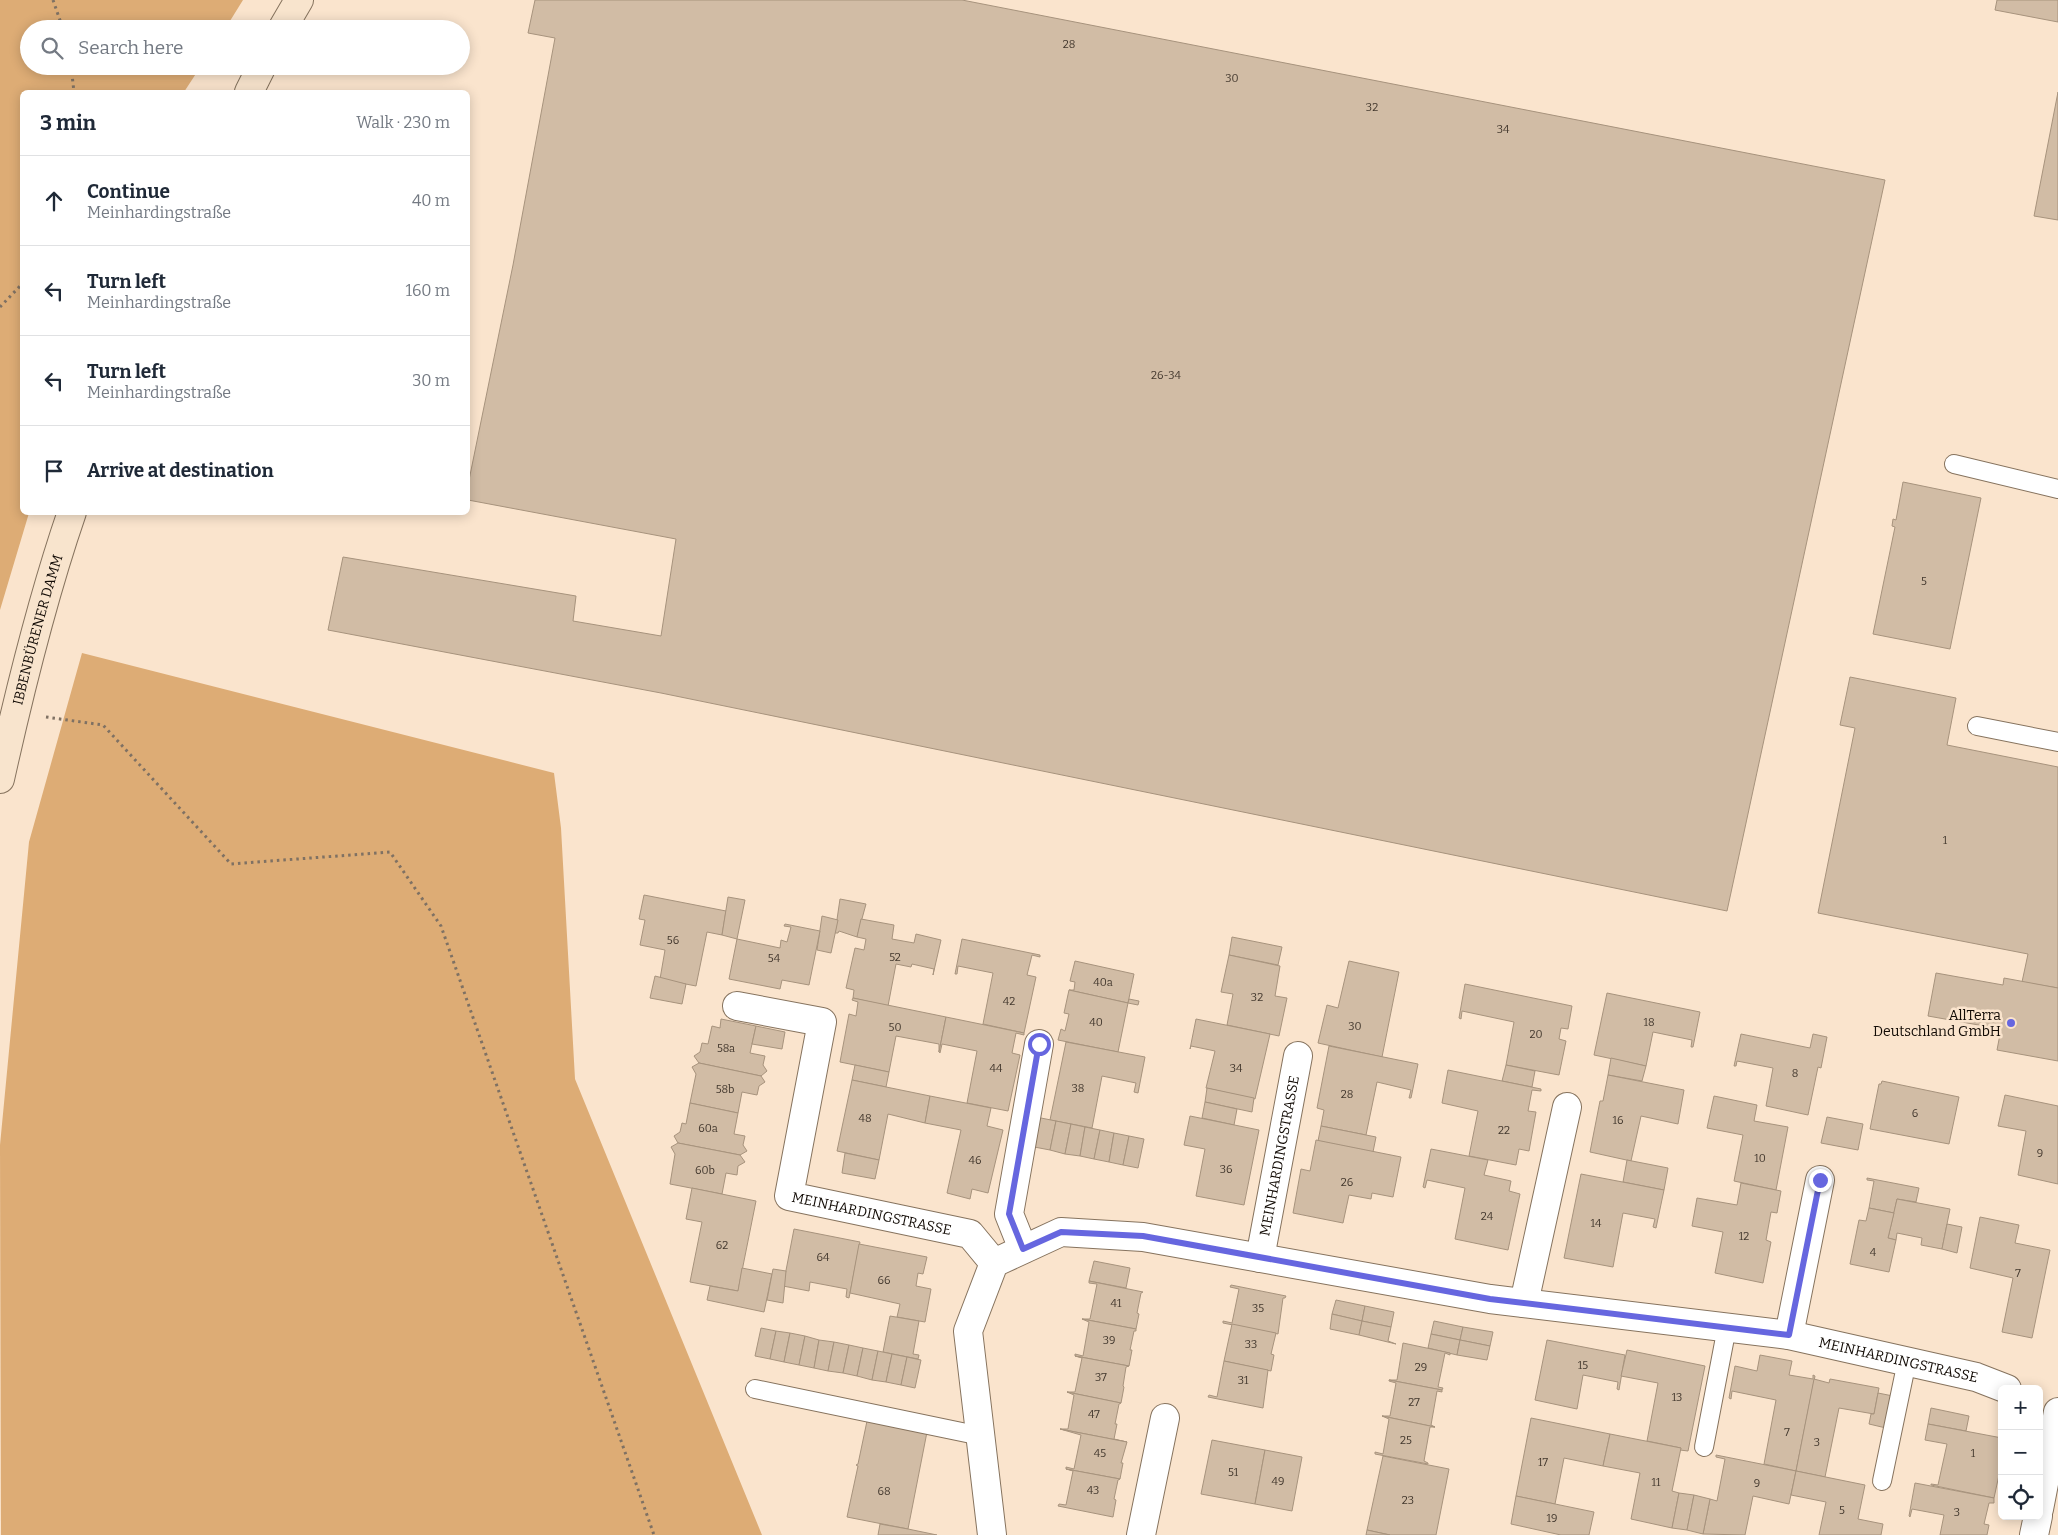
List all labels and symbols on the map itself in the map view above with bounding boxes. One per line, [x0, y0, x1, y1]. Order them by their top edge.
house number: 28 [1063, 38, 1075, 51]
house number: 30 [1225, 72, 1239, 85]
house number: 32 [1366, 101, 1378, 114]
house number: 34 [1497, 123, 1510, 136]
house number: 26-34 [1151, 369, 1182, 382]
street label: IBBENBÜRENER DAMM [9, 552, 67, 707]
house number: 5 [1921, 575, 1927, 588]
house number: 1 [1943, 834, 1948, 847]
house number: 56 [667, 934, 679, 947]
house number: 52 [889, 951, 901, 964]
house number: 54 [768, 952, 781, 965]
house number: 40a [1093, 976, 1113, 989]
house number: 32 [1251, 991, 1263, 1004]
house number: 42 [1003, 995, 1015, 1008]
place label: AllTerra Deutschland GmbH [1873, 1007, 2001, 1040]
house number: 40 [1089, 1016, 1103, 1029]
house number: 18 [1643, 1016, 1655, 1029]
marker: AllTerra Deutschland GmbH [2005, 1017, 2017, 1029]
house number: 30 [1348, 1020, 1362, 1033]
house number: 50 [889, 1021, 901, 1034]
house number: 20 [1529, 1028, 1543, 1041]
route start [1028, 1033, 1051, 1056]
house number: 58a [717, 1042, 735, 1055]
house number: 44 [990, 1062, 1003, 1075]
house number: 34 [1230, 1062, 1243, 1075]
house number: 8 [1792, 1067, 1798, 1080]
street label: MEINHARDINGSTRASSE [1256, 1074, 1303, 1237]
house number: 38 [1072, 1082, 1084, 1095]
house number: 58b [716, 1083, 734, 1096]
house number: 28 [1341, 1088, 1353, 1101]
house number: 6 [1912, 1107, 1918, 1120]
house number: 48 [858, 1112, 872, 1125]
house number: 16 [1613, 1114, 1623, 1127]
house number: 60a [698, 1122, 718, 1135]
house number: 22 [1498, 1124, 1510, 1137]
house number: 9 [2037, 1147, 2043, 1160]
house number: 10 [1754, 1152, 1766, 1165]
house number: 46 [969, 1154, 981, 1167]
house number: 36 [1220, 1163, 1232, 1176]
house number: 60b [695, 1164, 715, 1177]
route end [1809, 1169, 1832, 1192]
house number: 26 [1341, 1176, 1353, 1189]
street label: MEINHARDINGSTRASSE [790, 1189, 953, 1239]
house number: 24 [1481, 1210, 1494, 1223]
house number: 14 [1591, 1217, 1602, 1230]
house number: 12 [1739, 1230, 1749, 1243]
house number: 62 [716, 1239, 728, 1252]
house number: 4 [1870, 1246, 1877, 1259]
house number: 64 [817, 1251, 830, 1264]
house number: 7 [2015, 1267, 2021, 1280]
house number: 66 [878, 1274, 890, 1287]
house number: 41 [1111, 1297, 1122, 1310]
house number: 35 [1252, 1302, 1264, 1315]
house number: 39 [1103, 1334, 1115, 1347]
street label: MEINHARDINGSTRASSE [1817, 1334, 1980, 1386]
house number: 33 [1245, 1338, 1257, 1351]
house number: 15 [1578, 1359, 1588, 1372]
house number: 29 [1415, 1361, 1427, 1374]
house number: 37 [1095, 1371, 1107, 1384]
house number: 31 [1238, 1374, 1249, 1387]
house number: 13 [1672, 1391, 1682, 1404]
house number: 27 [1408, 1396, 1420, 1409]
house number: 47 [1088, 1408, 1100, 1421]
house number: 7 [1784, 1426, 1790, 1439]
house number: 25 [1400, 1434, 1412, 1447]
house number: 3 [1814, 1436, 1820, 1449]
house number: 45 [1094, 1447, 1106, 1460]
house number: 1 [1971, 1447, 1976, 1460]
house number: 17 [1538, 1456, 1548, 1469]
house number: 51 [1228, 1466, 1239, 1479]
house number: 49 [1272, 1475, 1284, 1488]
house number: 11 [1652, 1476, 1661, 1489]
house number: 9 [1754, 1477, 1760, 1490]
house number: 43 [1087, 1484, 1099, 1497]
house number: 68 [877, 1485, 891, 1498]
house number: 23 [1402, 1494, 1414, 1507]
house number: 5 [1839, 1504, 1845, 1517]
house number: 3 [1954, 1506, 1960, 1519]
house number: 19 [1547, 1512, 1557, 1525]

